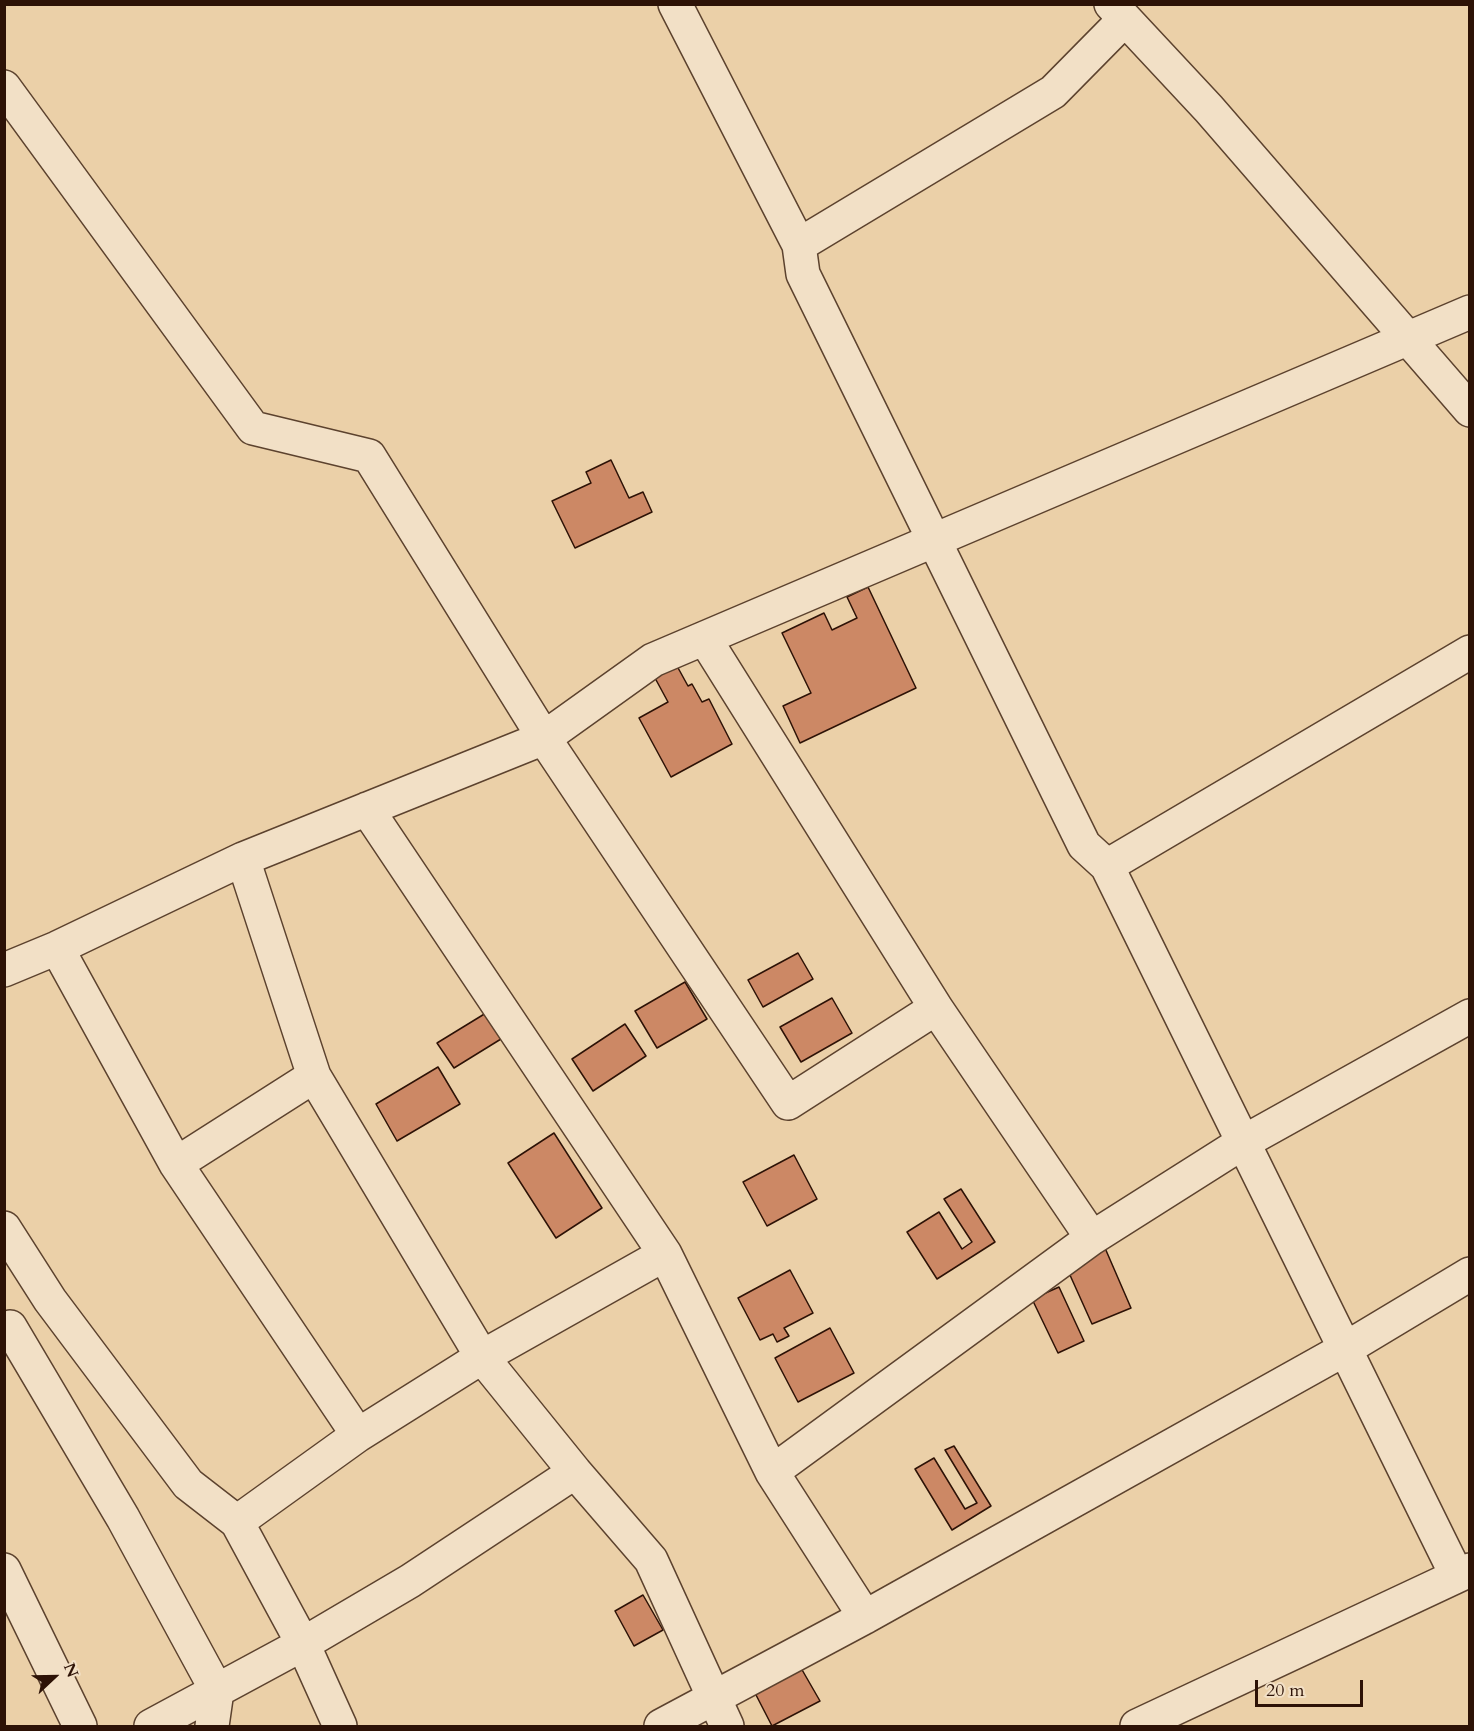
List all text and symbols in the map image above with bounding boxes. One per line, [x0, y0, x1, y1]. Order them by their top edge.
north arrow [24, 1647, 84, 1707]
text: N [58, 1660, 83, 1681]
scale bar [1258, 1668, 1366, 1706]
text: 20 m [1266, 1678, 1305, 1703]

